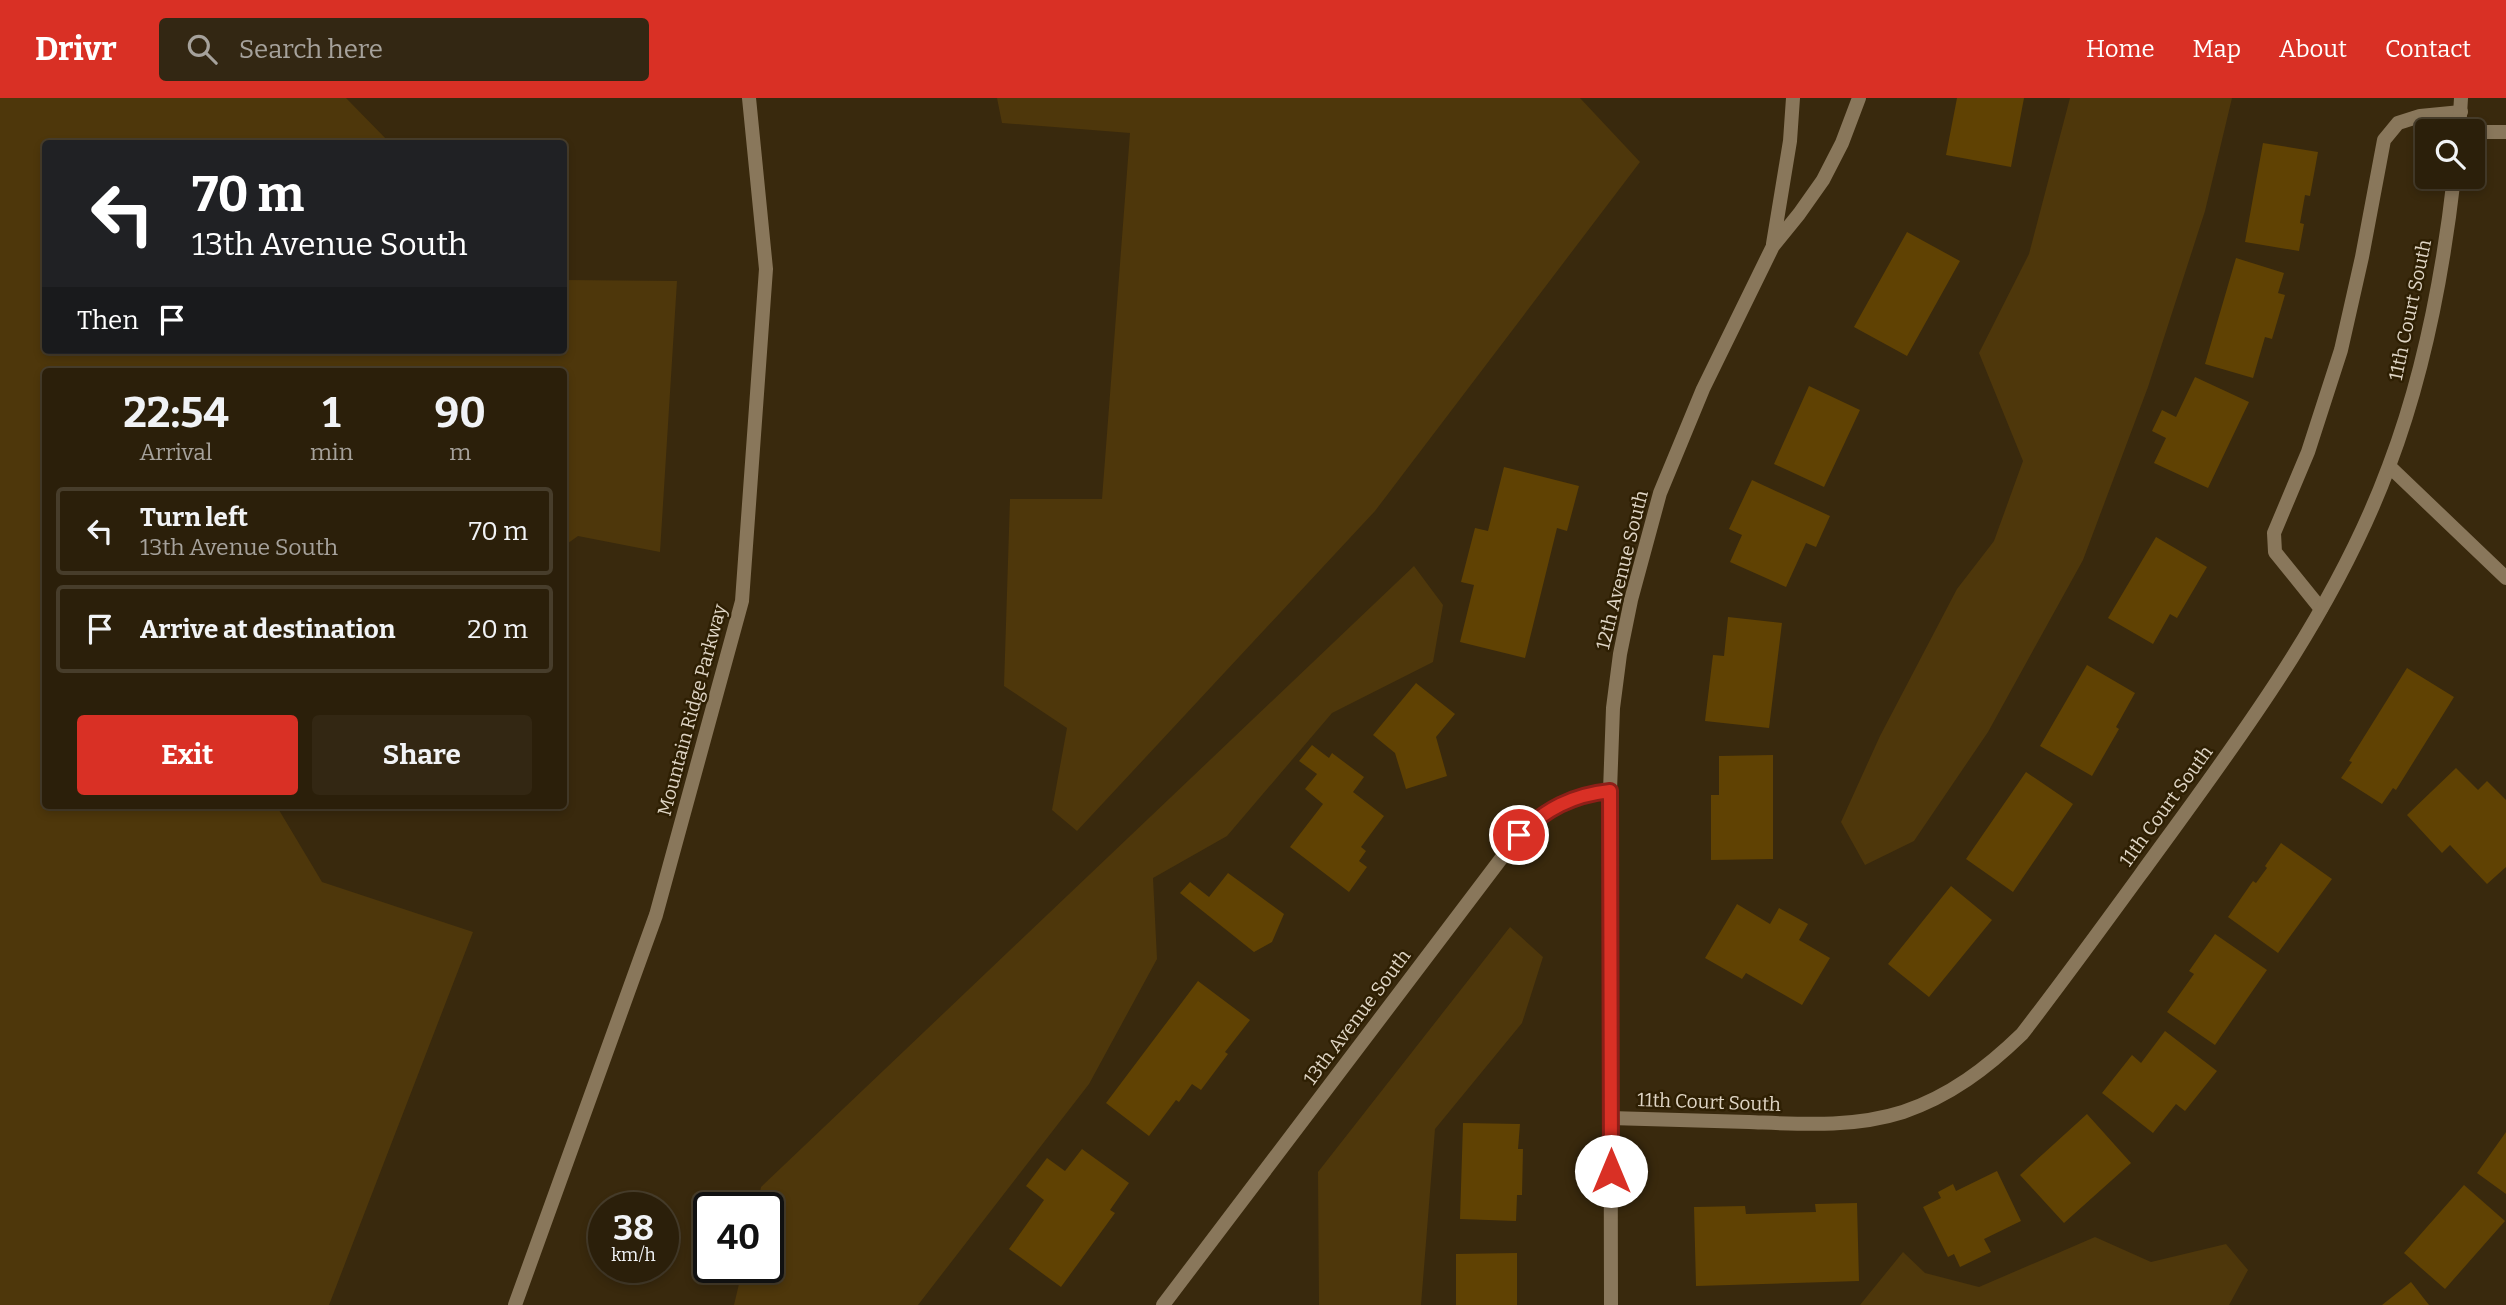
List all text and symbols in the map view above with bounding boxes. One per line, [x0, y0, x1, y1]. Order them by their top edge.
search box [159, 18, 649, 81]
text: Drivr [35, 29, 117, 69]
icon: search [183, 30, 221, 68]
text: Search here [239, 34, 383, 65]
text: Home [2086, 35, 2155, 63]
text: Map [2193, 35, 2241, 63]
text: About [2279, 35, 2347, 63]
text: Contact [2385, 35, 2471, 63]
map controls [2415, 119, 2485, 189]
button: search [2415, 119, 2485, 189]
text: 70 m [192, 165, 304, 224]
icon: left [77, 168, 168, 259]
text: 13th Avenue South [192, 225, 468, 263]
street label: 11th Court South [2384, 237, 2436, 383]
icon: arrive [153, 301, 191, 339]
text: Then [77, 305, 139, 336]
text: 22:54 [123, 388, 229, 438]
text: 1 [322, 388, 341, 438]
text: 90 [434, 388, 486, 438]
text: Arrival [140, 438, 212, 466]
text: min [310, 438, 353, 466]
text: m [449, 438, 471, 466]
street label: 12th Avenue South [1591, 488, 1653, 652]
text: Turn left [140, 502, 248, 533]
icon: left [81, 512, 119, 550]
text: 70 m [469, 516, 528, 547]
text: 13th Avenue South [140, 533, 338, 561]
street label: Mountain Ridge Parkway [653, 601, 732, 818]
icon: arrive [81, 610, 119, 648]
text: Arrive at destination [140, 614, 395, 645]
text: 20 m [467, 614, 528, 645]
button: Exit [77, 715, 298, 795]
button: Share [312, 715, 532, 795]
street label: 11th Court South [2114, 741, 2218, 871]
pin [1489, 805, 1549, 865]
icon: arrive [1500, 816, 1538, 854]
street label: 13th Avenue South [1299, 945, 1416, 1089]
street label: 11th Court South [1637, 1088, 1781, 1116]
position arrow [1574, 1134, 1648, 1208]
speed limit sign: 40 [693, 1192, 784, 1283]
text: 38 [613, 1207, 654, 1249]
text: km/h [611, 1244, 656, 1266]

